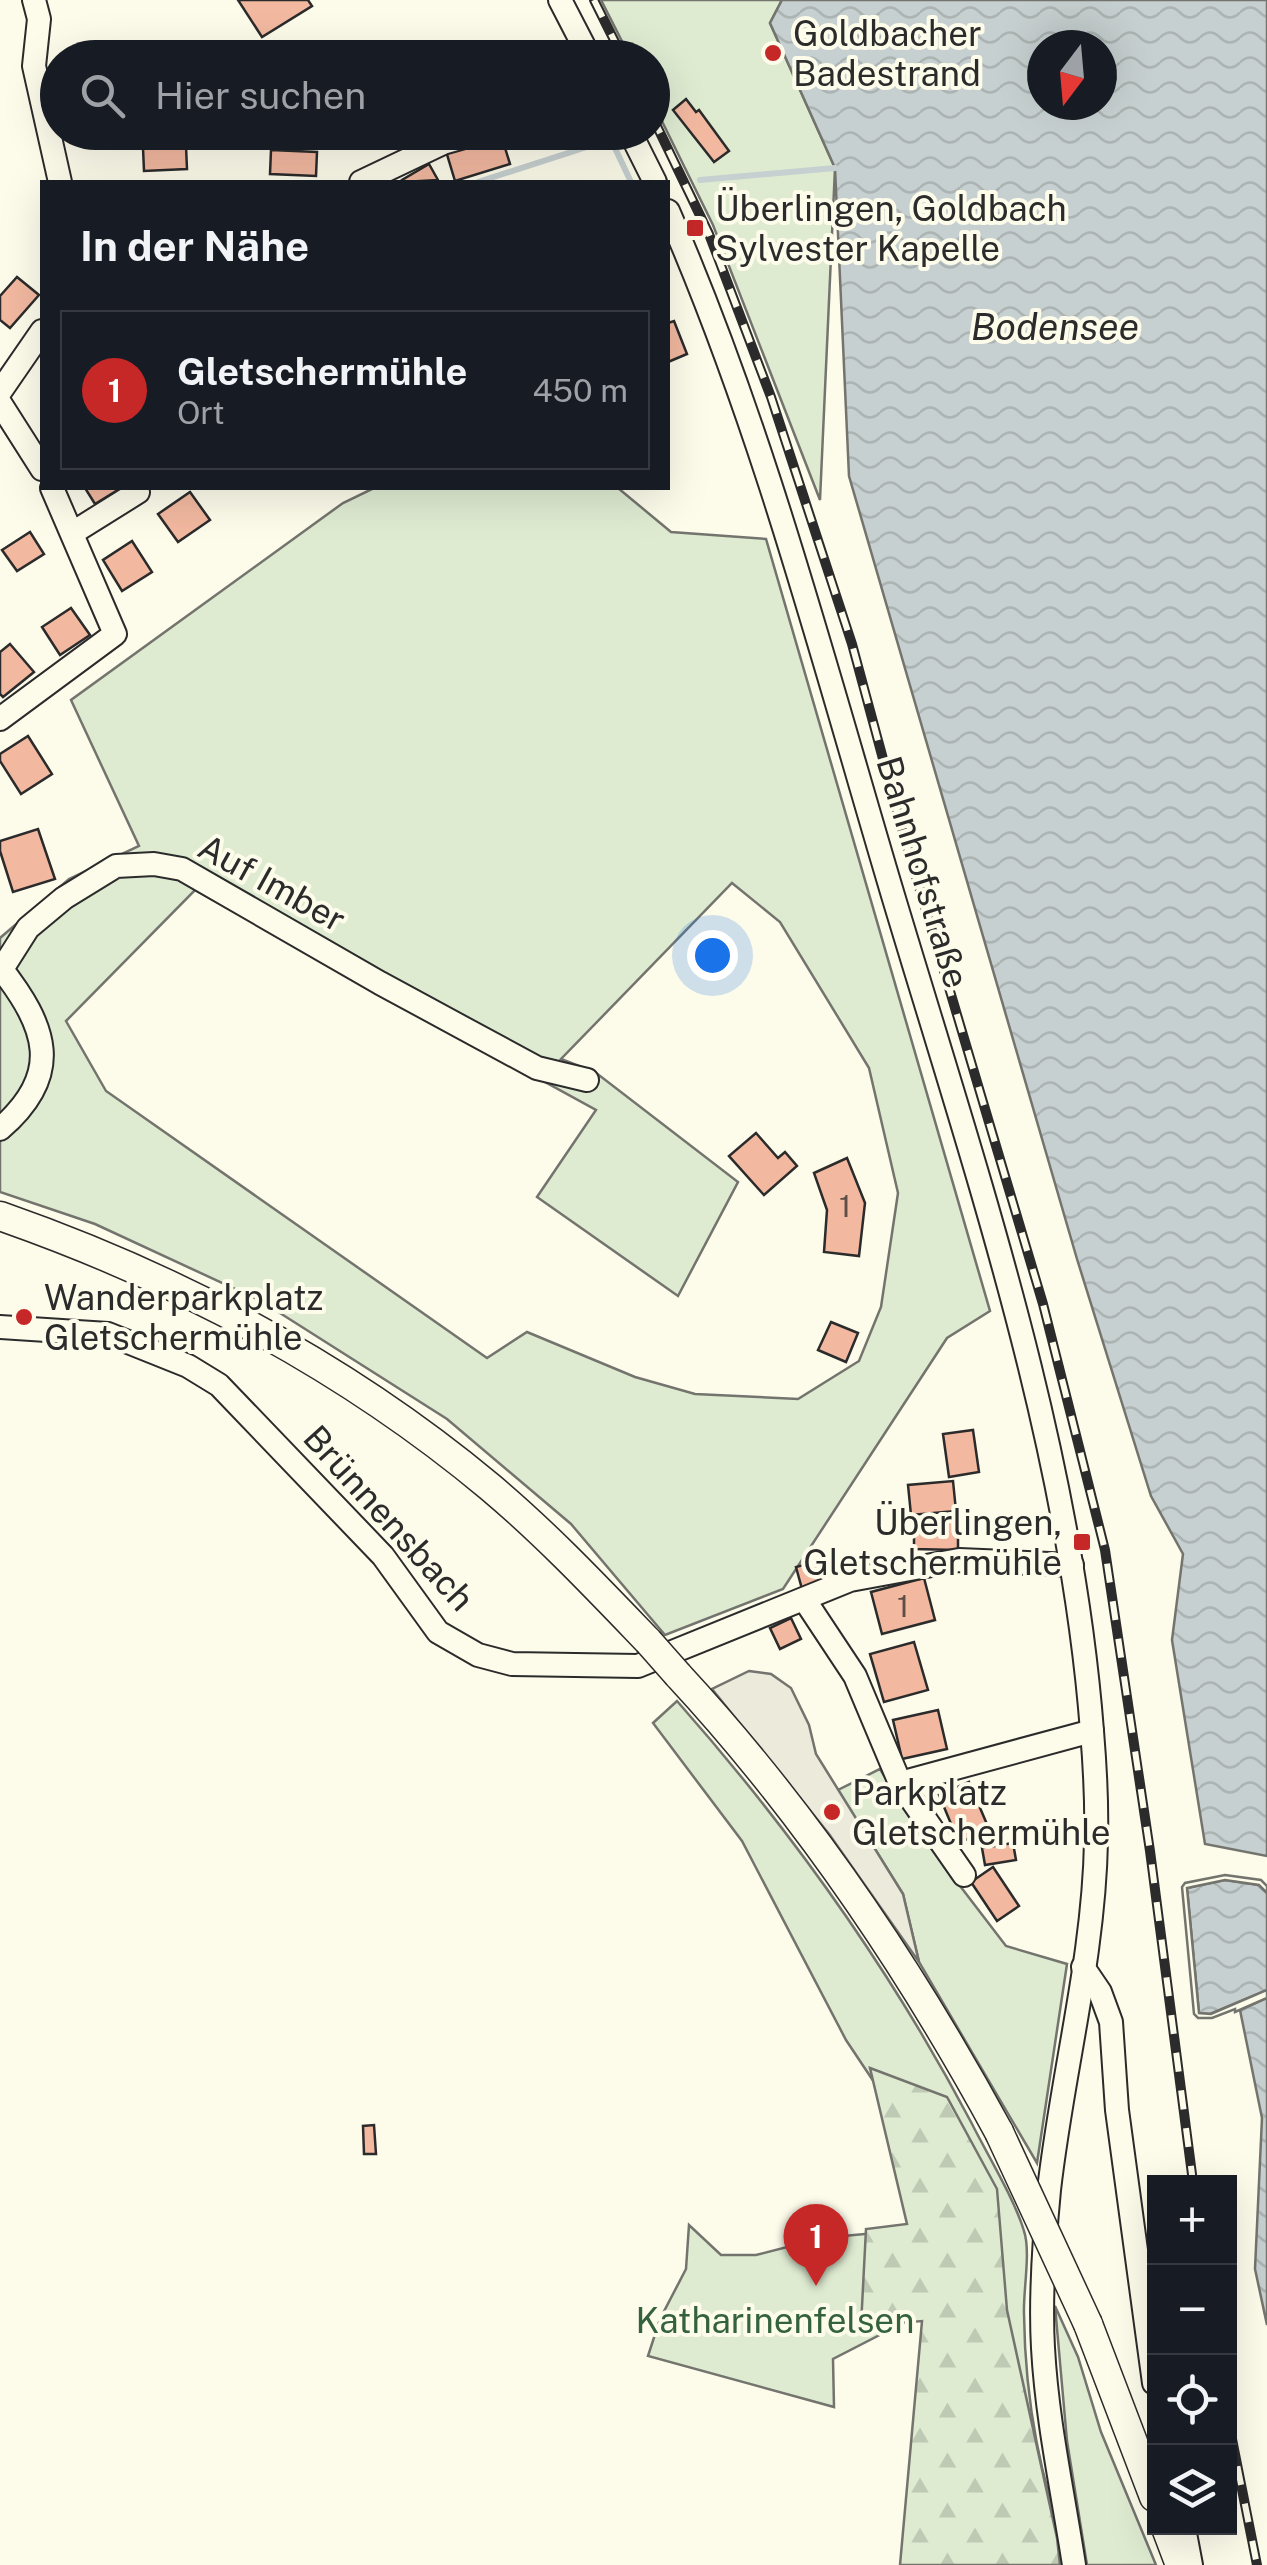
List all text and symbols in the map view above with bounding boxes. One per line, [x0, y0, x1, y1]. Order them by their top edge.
place label: Goldbacher Badestrand [793, 13, 982, 94]
north arrow [1027, 30, 1117, 120]
search box [40, 40, 670, 150]
marker: Goldbacher Badestrand [762, 42, 784, 64]
icon: search [75, 68, 130, 123]
text: Hier suchen [155, 73, 366, 118]
place label: Überlingen, Goldbach Sylvester Kapelle [715, 187, 1067, 269]
marker: Überlingen, Goldbach Sylvester Kapelle [684, 217, 706, 239]
text: In der Nähe [80, 221, 309, 270]
water label: Bodensee [971, 304, 1139, 349]
text: Gletschermühle [177, 349, 467, 394]
text: 1 [108, 372, 121, 409]
text: 450 m [533, 372, 628, 409]
text: Ort [177, 394, 225, 431]
street label: Bahnhofstraße [868, 751, 978, 993]
street label: Auf Imber [191, 826, 353, 940]
your location [687, 930, 738, 981]
house number: 1 [839, 1188, 851, 1224]
place label: Wanderparkplatz Gletschermühle [44, 1277, 323, 1358]
marker: Wanderparkplatz Gletschermühle [13, 1306, 35, 1328]
street label: Brünnensbach [295, 1417, 483, 1619]
place label: Überlingen, Gletschermühle [803, 1501, 1062, 1583]
marker: Überlingen, Gletschermühle [1071, 1531, 1093, 1553]
house number: 1 [897, 1588, 909, 1624]
place label: Parkplatz Gletschermühle [852, 1772, 1111, 1853]
marker: Parkplatz Gletschermühle [821, 1801, 843, 1823]
map controls [1147, 2175, 1237, 2535]
button: + [1147, 2175, 1237, 2265]
pin: 1 [784, 2204, 848, 2286]
button: − [1147, 2265, 1237, 2355]
park label: Katharinenfelsen [636, 2300, 914, 2341]
button: locate [1147, 2355, 1237, 2445]
button: layers [1147, 2445, 1237, 2535]

